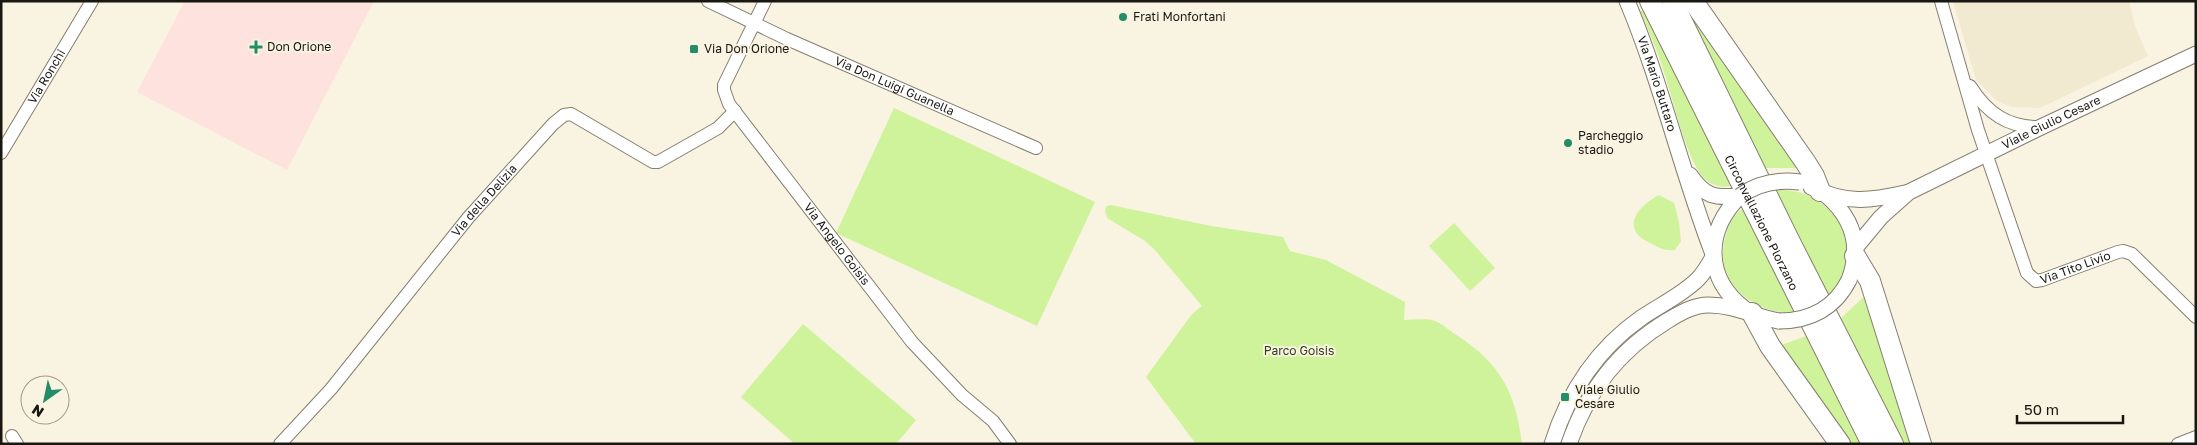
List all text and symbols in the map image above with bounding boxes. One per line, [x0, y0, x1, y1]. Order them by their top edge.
place label: Frati Monfortani [1133, 9, 1226, 24]
marker: Frati Monfortani [1117, 11, 1129, 23]
street label: Via Mario Buttaro [1634, 34, 1680, 133]
place label: Don Orione [267, 39, 331, 54]
marker: Don Orione [249, 40, 263, 54]
place label: Via Don Orione [704, 41, 789, 56]
marker: Via Don Orione [688, 43, 700, 55]
street label: Via Ronchi [24, 46, 68, 106]
street label: Via Don Luigi Guanella [833, 53, 957, 118]
street label: Viale Giulio Cesare [1999, 92, 2103, 152]
place label: Parcheggio stadio [1578, 128, 1643, 157]
marker: Parcheggio stadio [1562, 137, 1574, 149]
street label: Circonvallazione Plorzano [1721, 152, 1802, 293]
street label: Via della Delizia [448, 161, 520, 239]
street label: Via Angelo Goisis [801, 200, 873, 288]
street label: Via Tito Livio [2038, 247, 2112, 287]
park label: Parco Goisis [1264, 343, 1334, 358]
north arrow [20, 375, 70, 425]
place label: Viale Giulio Cesare [1575, 382, 1640, 411]
marker: Viale Giulio Cesare [1559, 391, 1571, 403]
scale bar [2017, 392, 2123, 424]
text: 50 m [2024, 400, 2059, 418]
text: N [29, 401, 47, 421]

